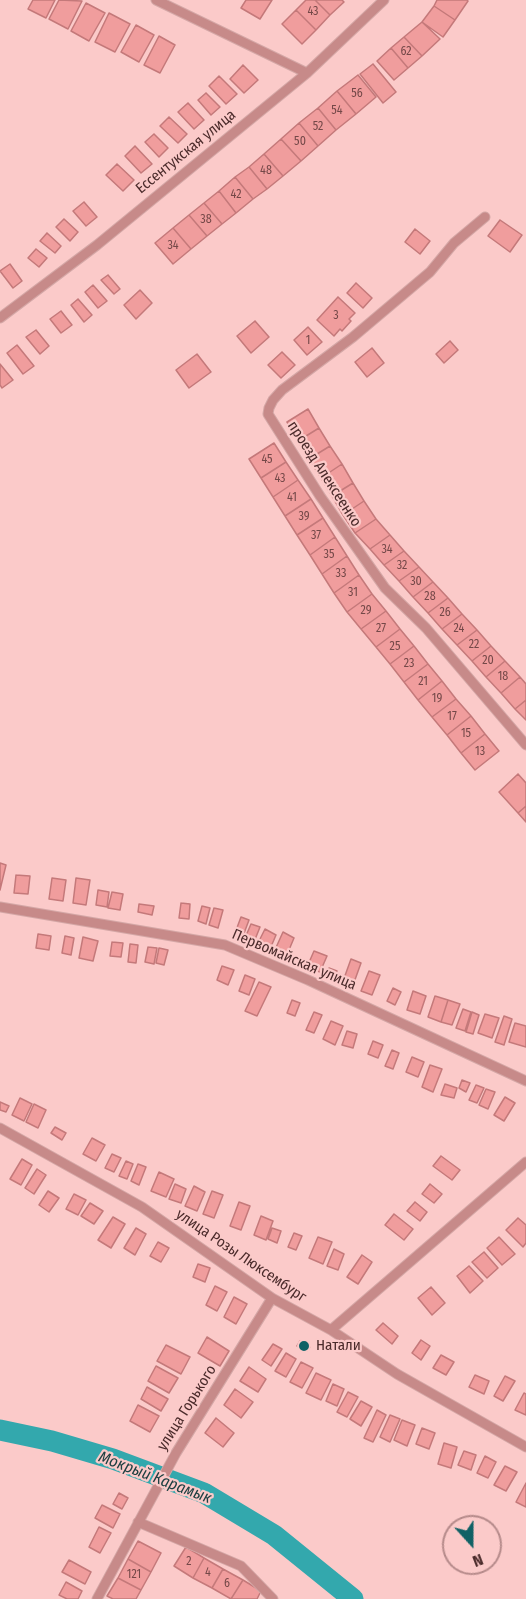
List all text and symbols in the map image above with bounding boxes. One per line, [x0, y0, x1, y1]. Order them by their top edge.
house number: 43 [307, 5, 319, 19]
house number: 62 [400, 45, 412, 59]
house number: 56 [351, 87, 363, 101]
house number: 54 [331, 104, 343, 118]
street label: Ессентукская улица [132, 106, 240, 198]
house number: 52 [313, 120, 323, 134]
house number: 50 [294, 135, 306, 149]
house number: 48 [260, 164, 272, 178]
house number: 42 [231, 188, 241, 202]
house number: 38 [200, 213, 212, 227]
house number: 34 [167, 239, 179, 253]
house number: 3 [333, 309, 339, 323]
house number: 1 [306, 334, 310, 348]
street label: проезд Алексеенко [283, 418, 365, 530]
house number: 45 [261, 453, 273, 467]
house number: 43 [274, 472, 286, 486]
house number: 41 [287, 491, 297, 505]
house number: 39 [298, 510, 310, 524]
house number: 37 [311, 529, 321, 543]
house number: 34 [381, 543, 393, 557]
house number: 35 [324, 548, 334, 562]
house number: 32 [397, 559, 407, 573]
house number: 33 [336, 567, 346, 581]
house number: 30 [410, 575, 422, 589]
house number: 31 [348, 586, 358, 600]
house number: 28 [424, 590, 436, 604]
house number: 29 [360, 604, 372, 618]
house number: 26 [439, 606, 451, 620]
house number: 27 [376, 622, 386, 636]
house number: 24 [454, 622, 464, 636]
house number: 22 [469, 638, 479, 652]
house number: 25 [390, 640, 400, 654]
house number: 20 [482, 654, 494, 668]
house number: 23 [404, 657, 414, 671]
house number: 18 [498, 670, 508, 684]
house number: 21 [418, 675, 428, 689]
house number: 19 [432, 692, 442, 706]
house number: 17 [447, 710, 457, 724]
house number: 15 [461, 727, 471, 741]
house number: 13 [475, 745, 485, 759]
street label: Первомайская улица [229, 926, 359, 994]
street label: улица Розы Люксембург [172, 1206, 310, 1306]
place label: Натали [316, 1337, 361, 1355]
marker: Натали [297, 1339, 311, 1353]
street label: улица Горького [154, 1362, 220, 1454]
water label: Мокрый Карамык [96, 1448, 214, 1508]
north arrow [442, 1515, 502, 1575]
text: N [470, 1550, 486, 1571]
house number: 2 [186, 1555, 192, 1569]
house number: 4 [205, 1566, 211, 1580]
house number: 121 [127, 1568, 141, 1582]
house number: 6 [224, 1577, 230, 1591]

